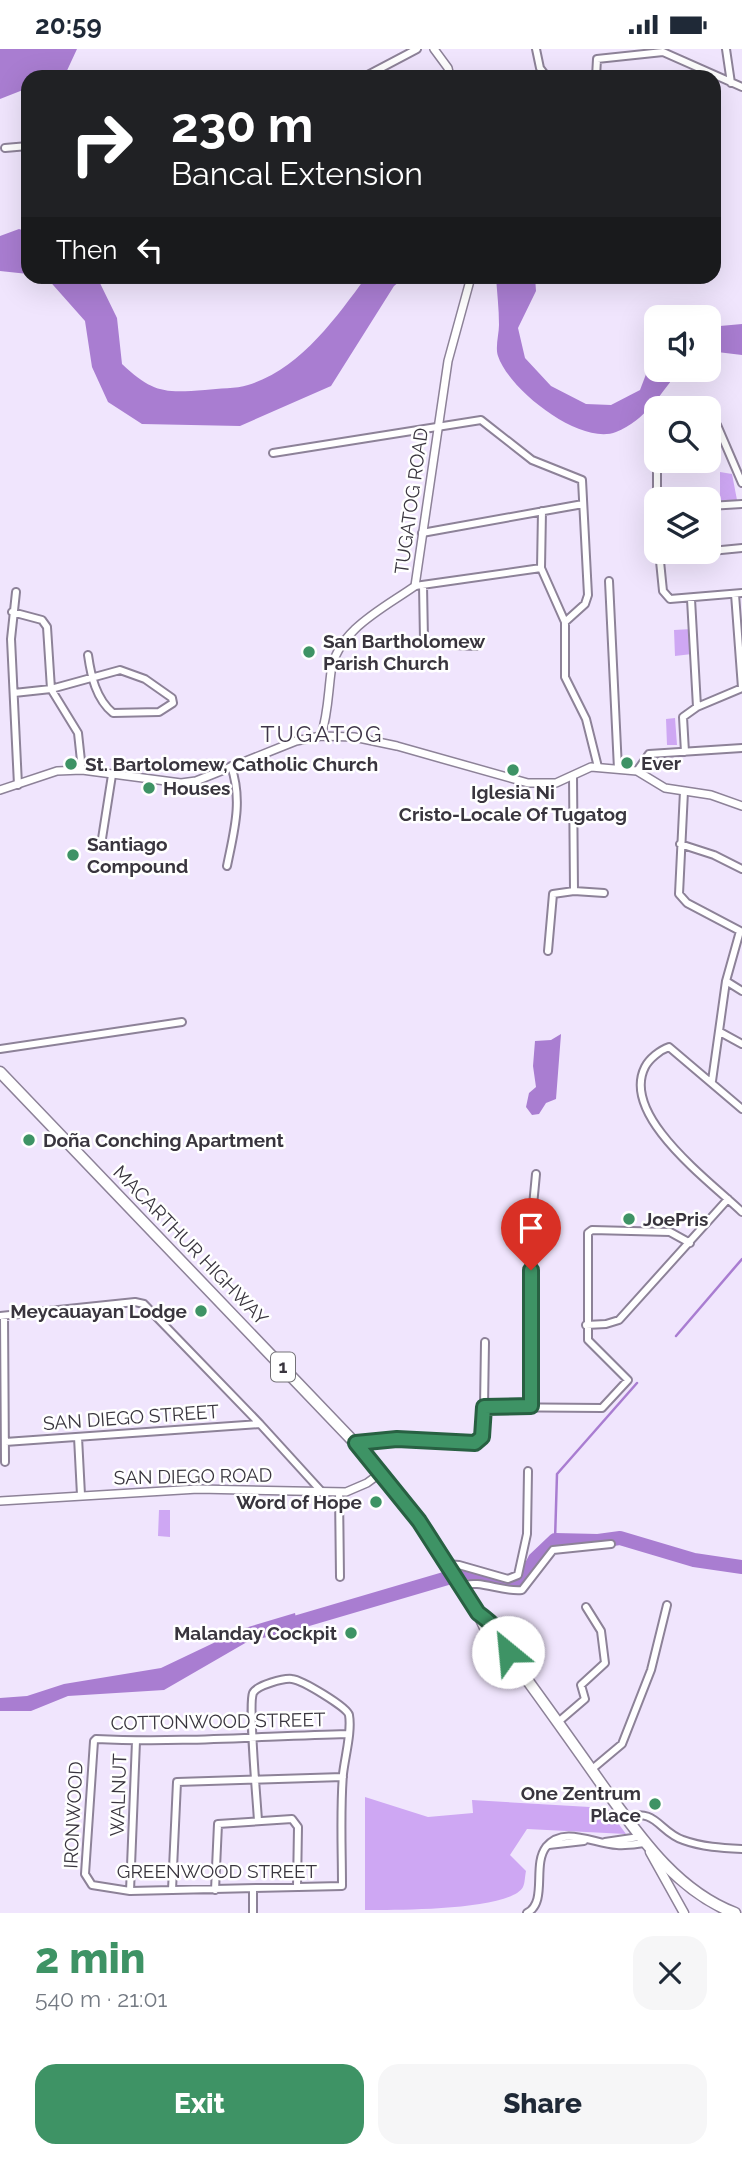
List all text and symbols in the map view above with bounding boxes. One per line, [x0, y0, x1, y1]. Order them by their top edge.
text: 20:59 [35, 10, 102, 40]
text: 230 m [171, 96, 313, 153]
icon: right [56, 98, 147, 189]
text: Bancal Extension [171, 155, 423, 192]
icon: left [131, 231, 169, 269]
text: Then [56, 235, 117, 265]
map controls [644, 305, 721, 564]
button: sound [644, 305, 721, 382]
button: search [644, 396, 721, 473]
street label: TUGATOG ROAD [390, 426, 432, 576]
button: layers [644, 487, 721, 564]
place label: San Bartholomew Parish Church [323, 630, 485, 674]
marker: San Bartholomew Parish Church [301, 644, 317, 660]
district label: TUGATOG [260, 720, 384, 747]
place label: Ever [641, 752, 682, 774]
place label: St. Bartolomew, Catholic Church [85, 753, 378, 775]
marker: Ever [619, 755, 635, 771]
marker: St. Bartolomew, Catholic Church [63, 756, 79, 772]
marker: Iglesia Ni Cristo-Locale Of Tugatog [505, 762, 521, 778]
place label: Houses [163, 777, 230, 799]
marker: Houses [141, 780, 157, 796]
place label: Iglesia Ni Cristo-Locale Of Tugatog [399, 781, 627, 825]
place label: Santiago Compound [87, 833, 188, 877]
marker: Santiago Compound [65, 847, 81, 863]
place label: Doña Conching Apartment [43, 1129, 284, 1151]
marker: Doña Conching Apartment [21, 1132, 37, 1148]
street label: MACARTHUR HIGHWAY [109, 1161, 273, 1330]
pin [501, 1198, 561, 1270]
place label: JoePris [643, 1208, 708, 1230]
icon: arrive [512, 1209, 550, 1247]
marker: JoePris [621, 1211, 637, 1227]
place label: Meycauayan Lodge [10, 1300, 187, 1322]
marker: Meycauayan Lodge [193, 1303, 209, 1319]
road number: 1 [271, 1352, 295, 1381]
street label: SAN DIEGO STREET [42, 1400, 220, 1434]
street label: SAN DIEGO ROAD [114, 1464, 272, 1488]
place label: Word of Hope [236, 1491, 362, 1513]
marker: Word of Hope [368, 1494, 384, 1510]
position arrow [471, 1615, 545, 1689]
place label: Malanday Cockpit [174, 1622, 338, 1644]
marker: Malanday Cockpit [343, 1625, 359, 1641]
street label: COTTONWOOD STREET [110, 1708, 326, 1734]
street label: WALNUT [106, 1753, 130, 1837]
street label: IRONWOOD [59, 1761, 87, 1869]
place label: One Zentrum Place [521, 1782, 641, 1826]
marker: One Zentrum Place [647, 1796, 663, 1812]
street label: GREENWOOD STREET [117, 1860, 318, 1882]
text: 2 min [35, 1934, 145, 1983]
button: close [633, 1936, 707, 2010]
text: 540 m · 21:01 [35, 1985, 167, 2012]
button: Exit [35, 2064, 364, 2144]
button: Share [378, 2064, 707, 2144]

